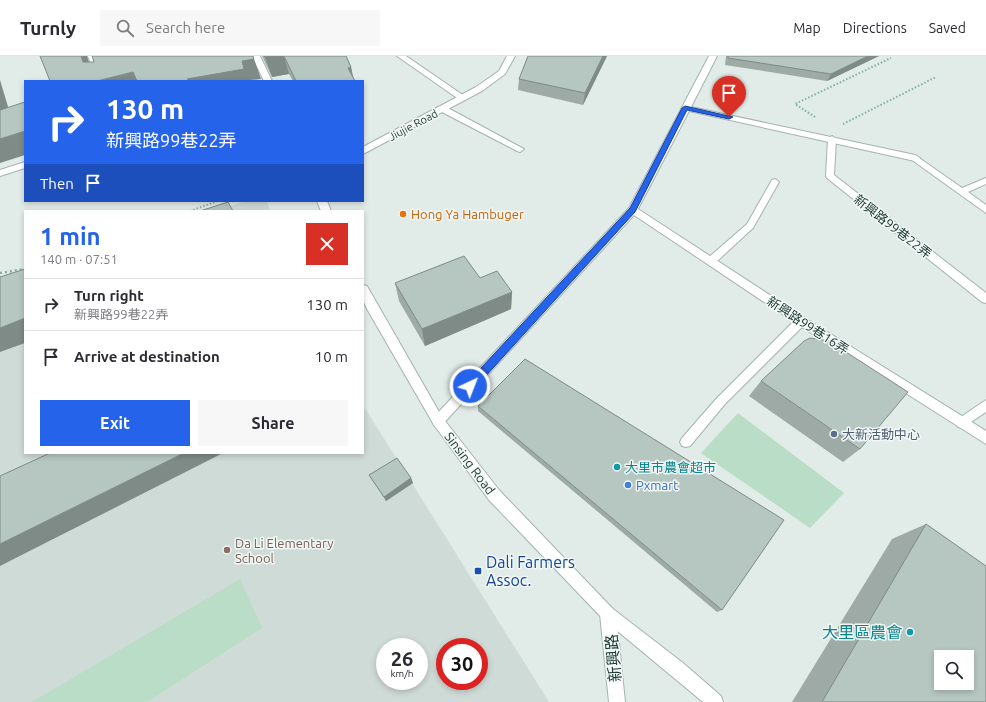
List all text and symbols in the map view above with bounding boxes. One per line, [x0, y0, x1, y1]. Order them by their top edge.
search box [100, 10, 380, 46]
text: Turnly [20, 17, 76, 39]
icon: search [114, 17, 136, 39]
text: Search here [146, 19, 225, 36]
text: Map [793, 20, 821, 36]
text: Directions [843, 20, 907, 36]
text: Saved [929, 20, 966, 36]
pin [712, 76, 746, 117]
icon: arrive [718, 82, 740, 104]
text: 130 m [106, 93, 184, 124]
icon: right [40, 96, 92, 148]
street label: Jiujie Road [386, 107, 440, 143]
text: 新興路99巷22弄 [106, 130, 237, 150]
icon: arrive [82, 172, 104, 194]
text: Then [40, 175, 74, 192]
street label: 新興路99巷22弄 [852, 191, 934, 261]
place label: Hong Ya Hambuger [411, 207, 524, 221]
marker: Hong Ya Hambuger [398, 209, 408, 219]
text: 1 min [40, 223, 101, 250]
button: close [306, 223, 348, 265]
text: 140 m · 07:51 [40, 252, 118, 266]
text: Turn right [74, 287, 144, 304]
street label: 新興路99巷16弄 [765, 293, 851, 357]
icon: right [40, 294, 62, 316]
text: 130 m [306, 296, 348, 313]
text: 新興路99巷22弄 [74, 307, 168, 321]
icon: arrive [40, 346, 62, 368]
text: Arrive at destination [74, 348, 220, 365]
text: 10 m [315, 348, 348, 365]
position arrow [449, 365, 491, 407]
button: Exit [40, 400, 190, 446]
button: Share [198, 400, 348, 446]
place label: 大新活動中心 [842, 427, 920, 441]
street label: Sinsing Road [442, 429, 498, 497]
marker: 大新活動中心 [829, 429, 839, 439]
place label: 大里市農會超市 [625, 460, 716, 474]
marker: 大里市農會超市 [612, 462, 622, 472]
place label: Pxmart [636, 478, 678, 492]
marker: Pxmart [623, 480, 633, 490]
place label: Da Li Elementary School [235, 536, 334, 565]
marker: Da Li Elementary School [222, 545, 232, 555]
place label: Dali Farmers Assoc. [486, 553, 575, 589]
marker: Dali Farmers Assoc. [473, 566, 483, 576]
place label: 大里區農會 [822, 623, 902, 641]
marker: 大里區農會 [905, 627, 915, 637]
street label: 新興路 [602, 633, 624, 683]
speed limit sign: 30 [436, 638, 488, 690]
text: 26 [391, 647, 413, 670]
map controls [934, 650, 974, 690]
button: search [934, 650, 974, 690]
text: km/h [390, 668, 414, 679]

